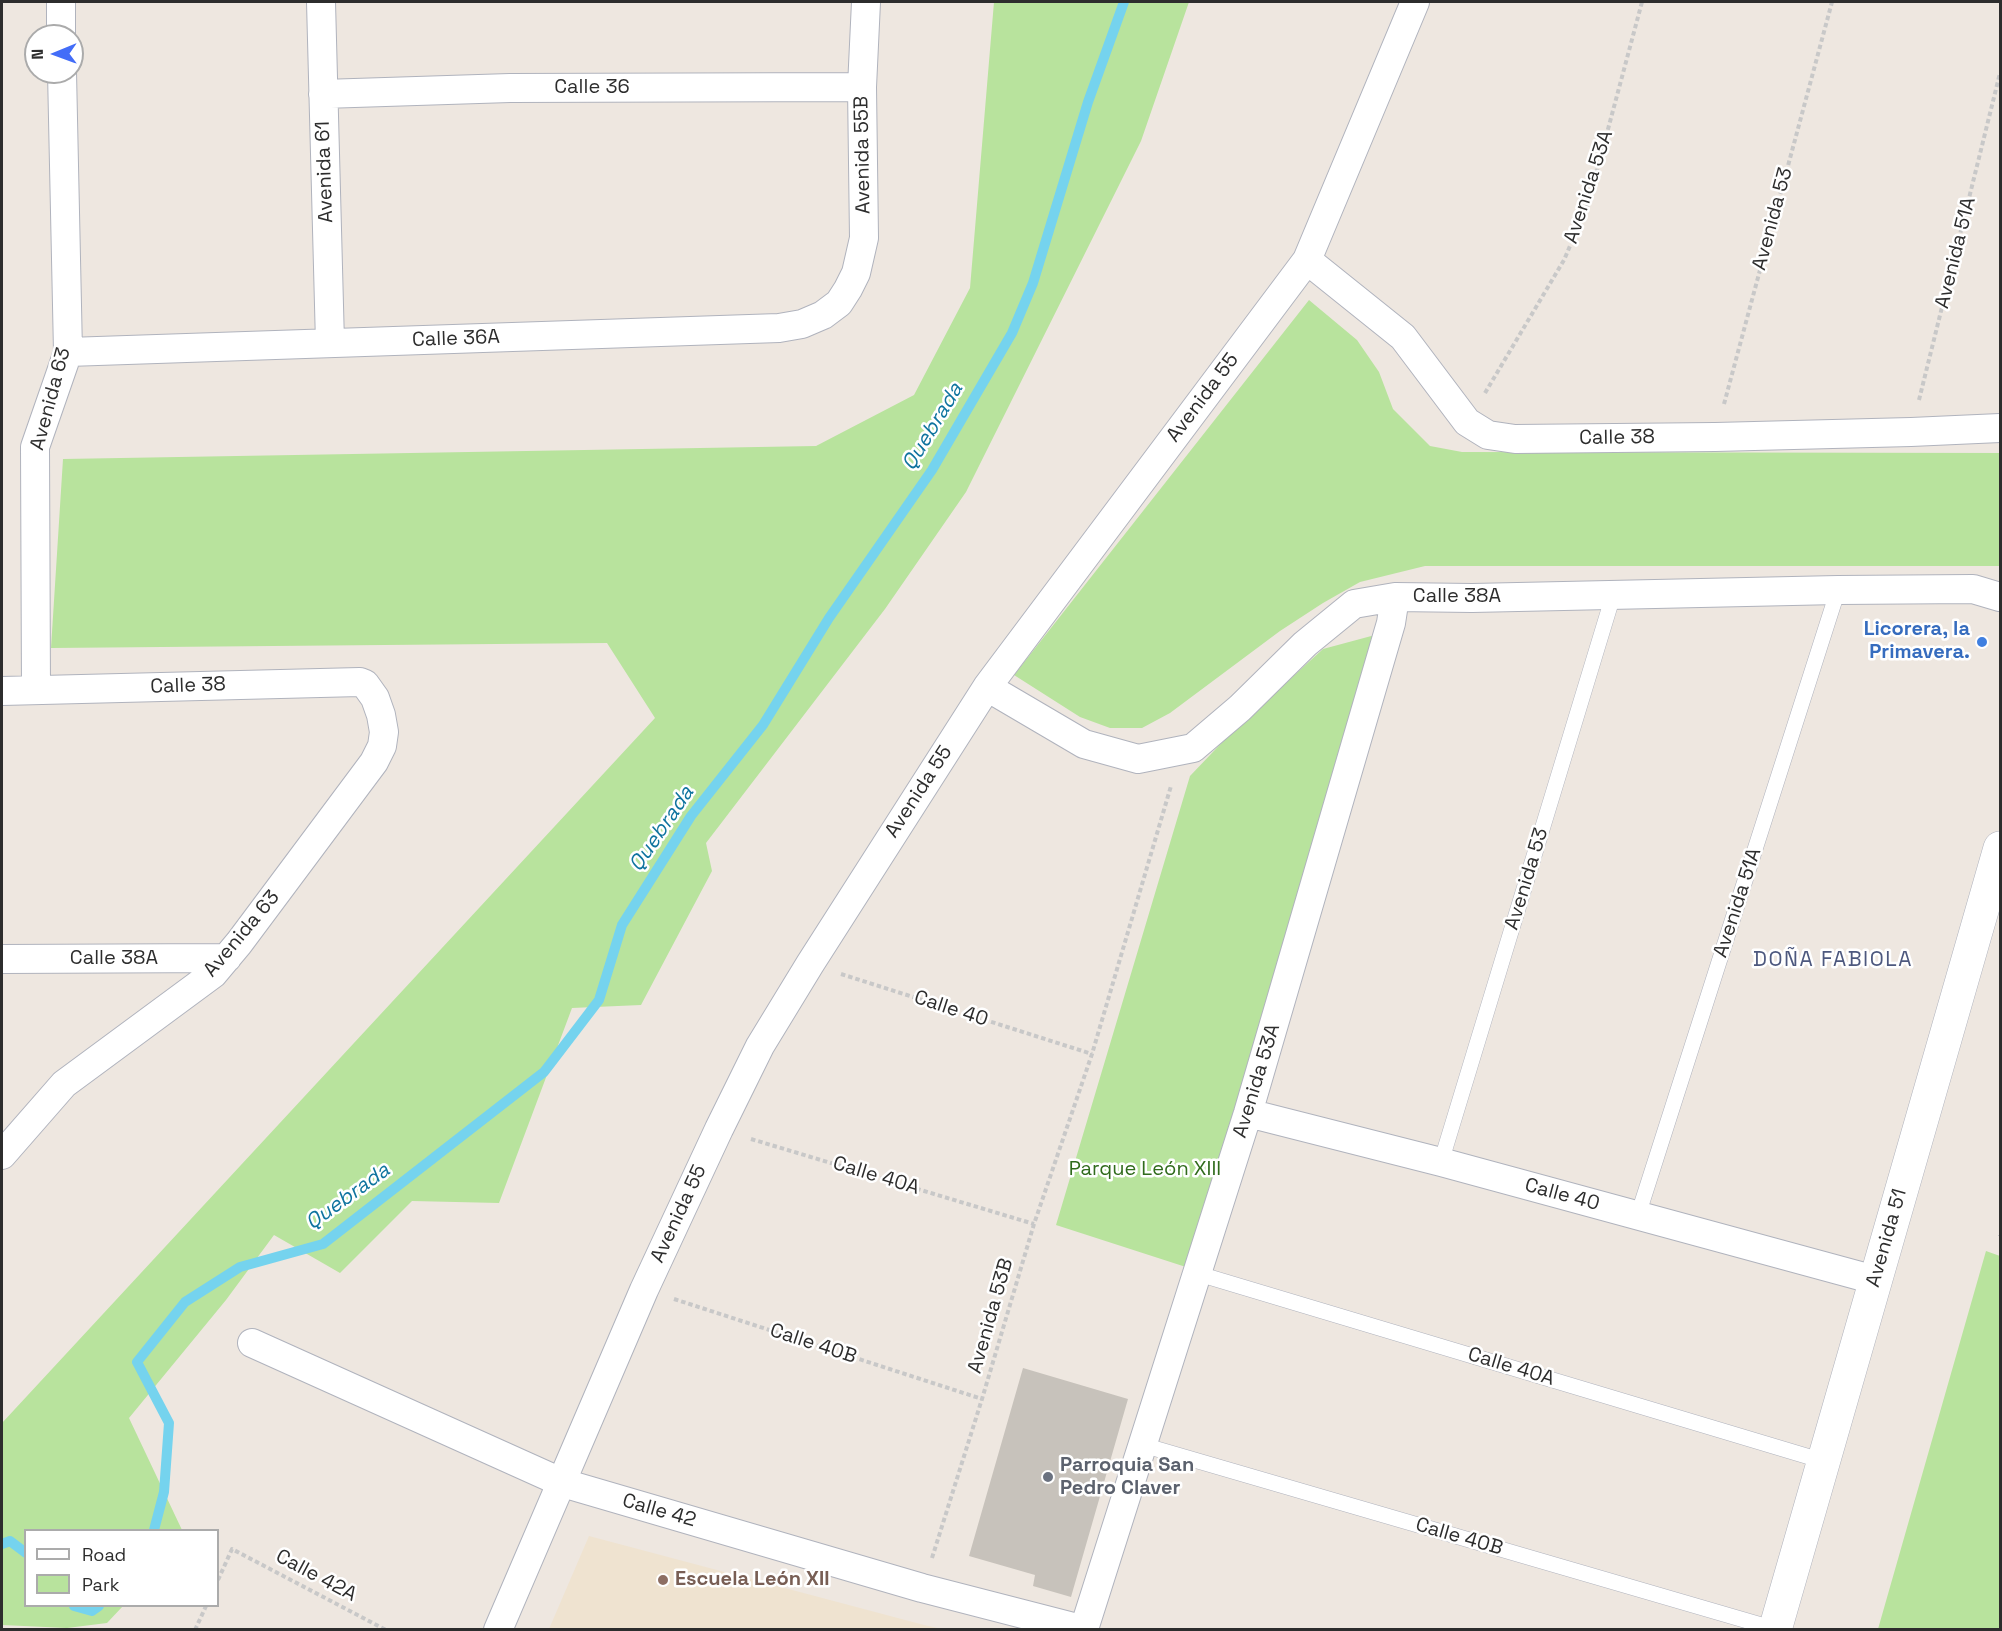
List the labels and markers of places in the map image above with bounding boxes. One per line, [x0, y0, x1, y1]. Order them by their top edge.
place label: Licorera, la Primavera. [1864, 618, 1970, 665]
marker: Licorera, la Primavera. [1975, 635, 1989, 649]
place label: Parroquia San Pedro Claver [1060, 1454, 1194, 1501]
marker: Parroquia San Pedro Claver [1041, 1470, 1055, 1484]
place label: Escuela León XII [675, 1568, 830, 1592]
marker: Escuela León XII [656, 1573, 670, 1587]

